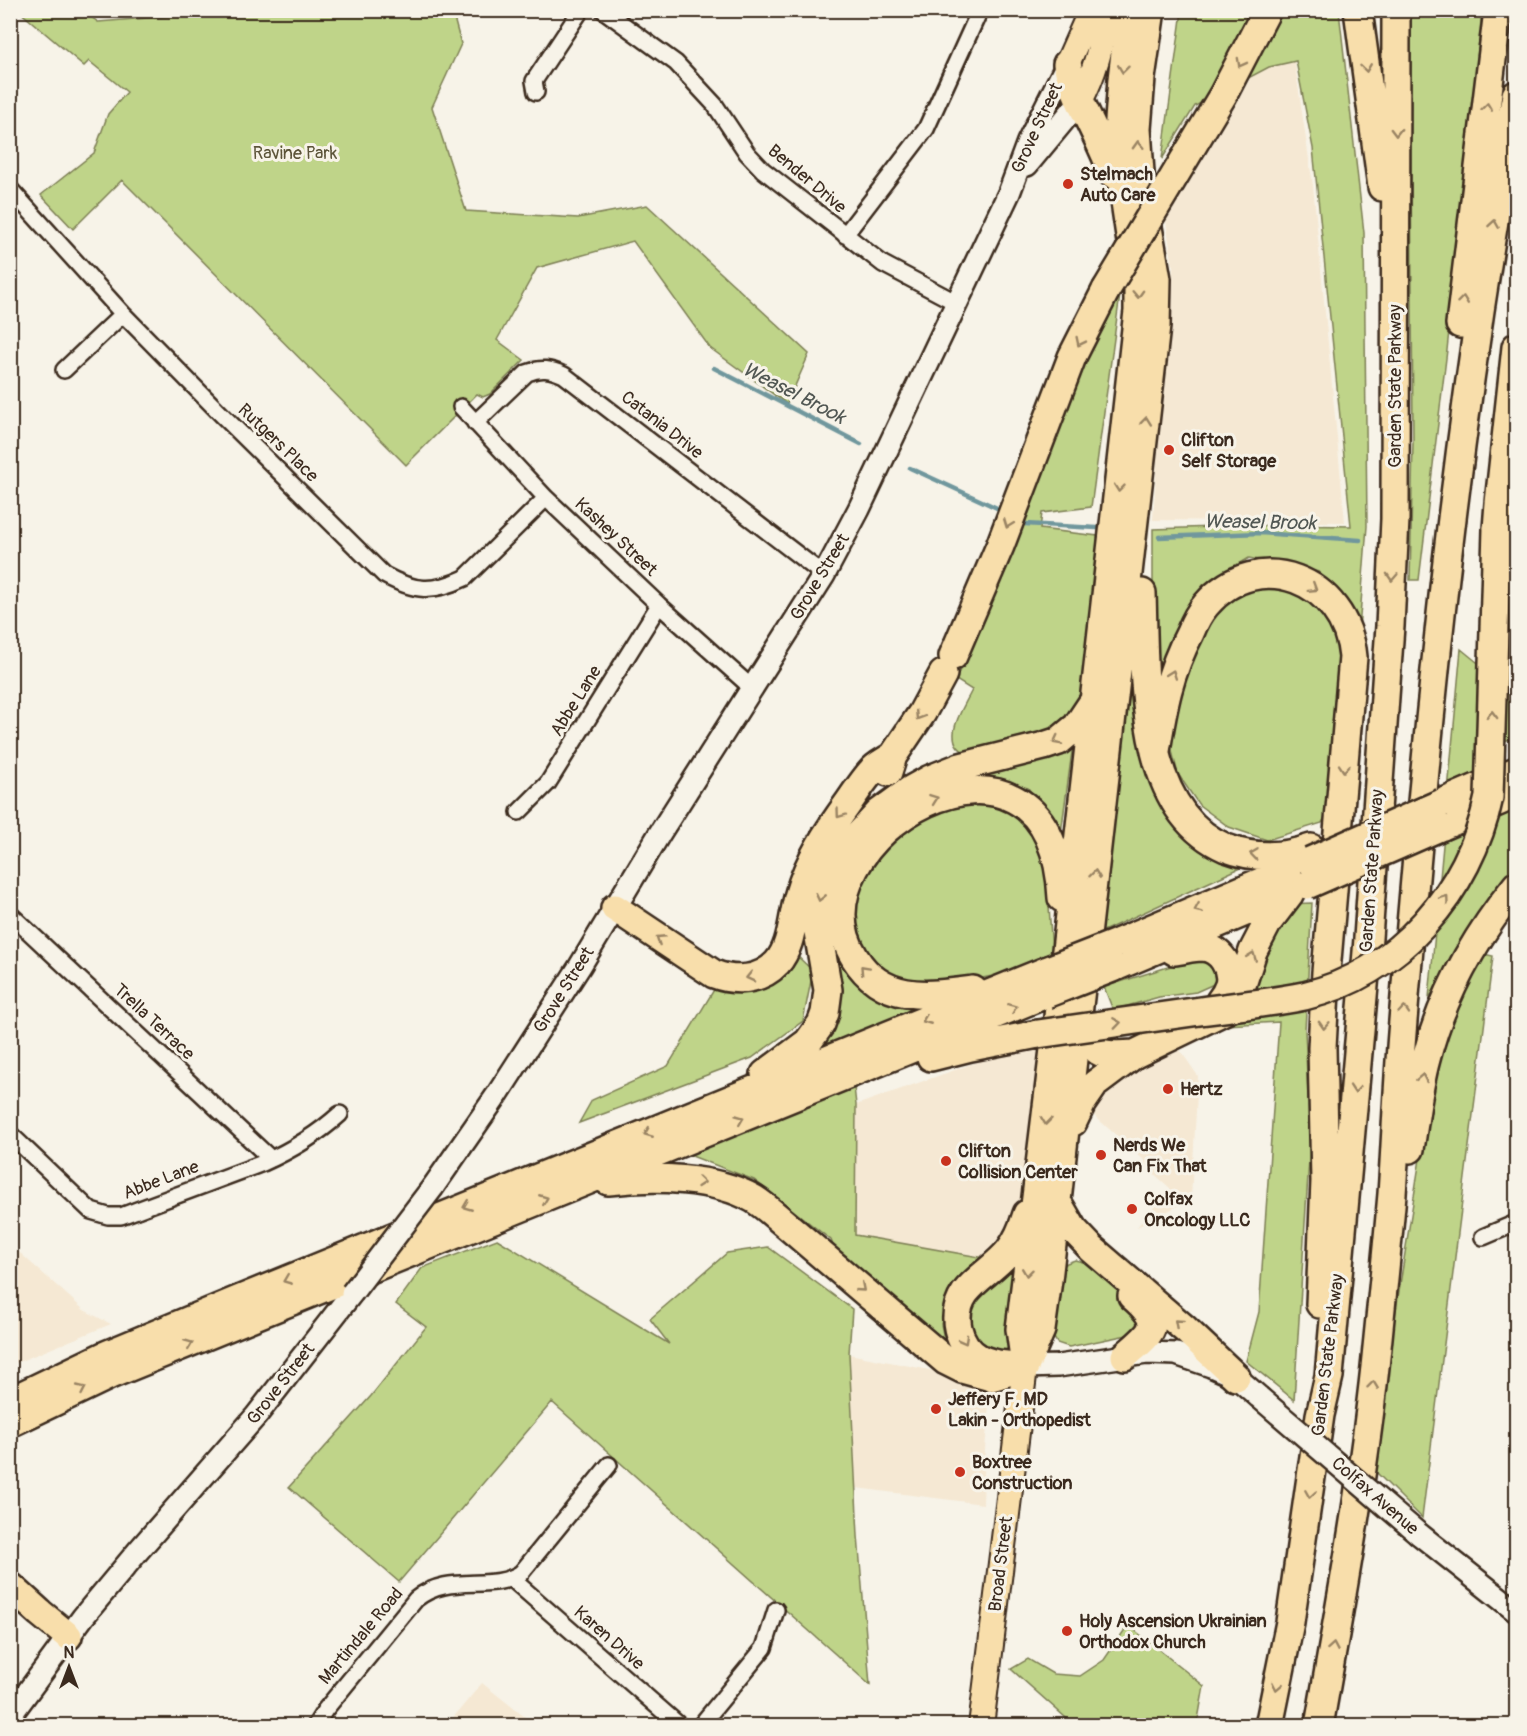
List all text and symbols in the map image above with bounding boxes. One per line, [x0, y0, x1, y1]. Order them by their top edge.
one-way arrow [1236, 57, 1248, 68]
one-way arrow [1117, 64, 1130, 73]
one-way arrow [1359, 64, 1371, 73]
street label: Grove Street [1006, 78, 1068, 177]
one-way arrow [1480, 102, 1493, 111]
one-way arrow [1390, 127, 1402, 136]
street label: Bender Drive [763, 139, 851, 219]
one-way arrow [1132, 141, 1144, 150]
park label: Ravine Park [253, 142, 338, 165]
place label: Stelmach Auto Care [1080, 163, 1156, 207]
marker: Stelmach Auto Care [1061, 177, 1075, 191]
one-way arrow [1488, 220, 1500, 229]
one-way arrow [1132, 289, 1144, 298]
one-way arrow [1456, 296, 1469, 305]
street label: Garden State Parkway [1384, 304, 1407, 468]
one-way arrow [1075, 336, 1087, 347]
water label: Weasel Brook [738, 356, 851, 430]
street label: Catania Drive [616, 386, 708, 464]
street label: Rutgers Place [233, 399, 323, 487]
one-way arrow [1139, 416, 1152, 426]
place label: Clifton Self Storage [1181, 429, 1277, 473]
marker: Clifton Self Storage [1162, 443, 1176, 457]
one-way arrow [1113, 483, 1126, 492]
street label: Kashey Street [570, 493, 663, 582]
water label: Weasel Brook [1204, 509, 1318, 536]
one-way arrow [1003, 518, 1016, 529]
street label: Grove Street [785, 529, 855, 625]
one-way arrow [1386, 572, 1399, 581]
one-way arrow [1306, 580, 1317, 591]
street label: Abbe Lane [545, 661, 607, 741]
one-way arrow [1165, 669, 1177, 680]
one-way arrow [915, 710, 927, 720]
one-way arrow [1486, 710, 1498, 719]
one-way arrow [1052, 733, 1063, 745]
one-way arrow [1338, 763, 1351, 772]
street label: Garden State Parkway [1355, 788, 1389, 953]
one-way arrow [928, 794, 939, 807]
one-way arrow [836, 807, 847, 818]
one-way arrow [1249, 849, 1259, 861]
one-way arrow [1088, 870, 1101, 879]
one-way arrow [814, 892, 827, 902]
one-way arrow [1437, 895, 1448, 906]
one-way arrow [1194, 902, 1205, 914]
one-way arrow [656, 934, 666, 946]
street label: Grove Street [528, 942, 600, 1037]
one-way arrow [1244, 952, 1257, 962]
one-way arrow [860, 966, 871, 976]
one-way arrow [745, 970, 755, 983]
street label: Trella Terrace [109, 979, 199, 1065]
one-way arrow [1006, 1003, 1017, 1015]
one-way arrow [1397, 1006, 1410, 1015]
one-way arrow [921, 1013, 932, 1025]
one-way arrow [1112, 1017, 1121, 1029]
one-way arrow [1317, 1020, 1330, 1029]
one-way arrow [1415, 1073, 1428, 1083]
place label: Hertz [1180, 1078, 1223, 1101]
marker: Hertz [1161, 1082, 1175, 1096]
one-way arrow [1349, 1085, 1362, 1094]
one-way arrow [734, 1114, 745, 1126]
one-way arrow [1040, 1116, 1053, 1125]
one-way arrow [643, 1126, 654, 1138]
place label: Nerds We Can Fix That [1113, 1134, 1207, 1178]
place label: Clifton Collision Center [958, 1140, 1078, 1184]
marker: Nerds We Can Fix That [1094, 1148, 1108, 1162]
marker: Clifton Collision Center [939, 1154, 953, 1168]
street label: Abbe Lane [120, 1155, 202, 1205]
one-way arrow [696, 1176, 706, 1188]
place label: Colfax Oncology LLC [1144, 1188, 1250, 1232]
one-way arrow [538, 1194, 549, 1206]
one-way arrow [462, 1199, 473, 1212]
marker: Colfax Oncology LLC [1125, 1202, 1139, 1216]
one-way arrow [1022, 1268, 1034, 1277]
street label: Garden State Parkway [1307, 1272, 1349, 1437]
one-way arrow [282, 1273, 293, 1285]
one-way arrow [854, 1280, 865, 1291]
one-way arrow [1174, 1319, 1185, 1330]
one-way arrow [957, 1334, 968, 1345]
street label: Grove Street [242, 1338, 320, 1429]
one-way arrow [182, 1339, 193, 1351]
one-way arrow [1366, 1380, 1378, 1390]
one-way arrow [76, 1384, 87, 1396]
place label: Jeffery F, MD Lakin - Orthopedist [948, 1388, 1092, 1432]
marker: Jeffery F, MD Lakin - Orthopedist [929, 1402, 943, 1416]
place label: Boxtree Construction [972, 1451, 1072, 1495]
street label: Colfax Avenue [1327, 1452, 1423, 1540]
marker: Boxtree Construction [953, 1465, 967, 1479]
one-way arrow [1304, 1488, 1317, 1498]
street label: Broad Street [984, 1514, 1018, 1613]
street label: Martindale Road [314, 1583, 408, 1689]
street label: Karen Drive [569, 1601, 649, 1675]
place label: Holy Ascension Ukrainian Orthodox Church [1079, 1610, 1267, 1654]
marker: Holy Ascension Ukrainian Orthodox Church [1060, 1624, 1074, 1638]
north arrow [39, 1637, 99, 1697]
text: N [64, 1643, 75, 1663]
one-way arrow [1326, 1643, 1339, 1653]
one-way arrow [1271, 1681, 1284, 1691]

